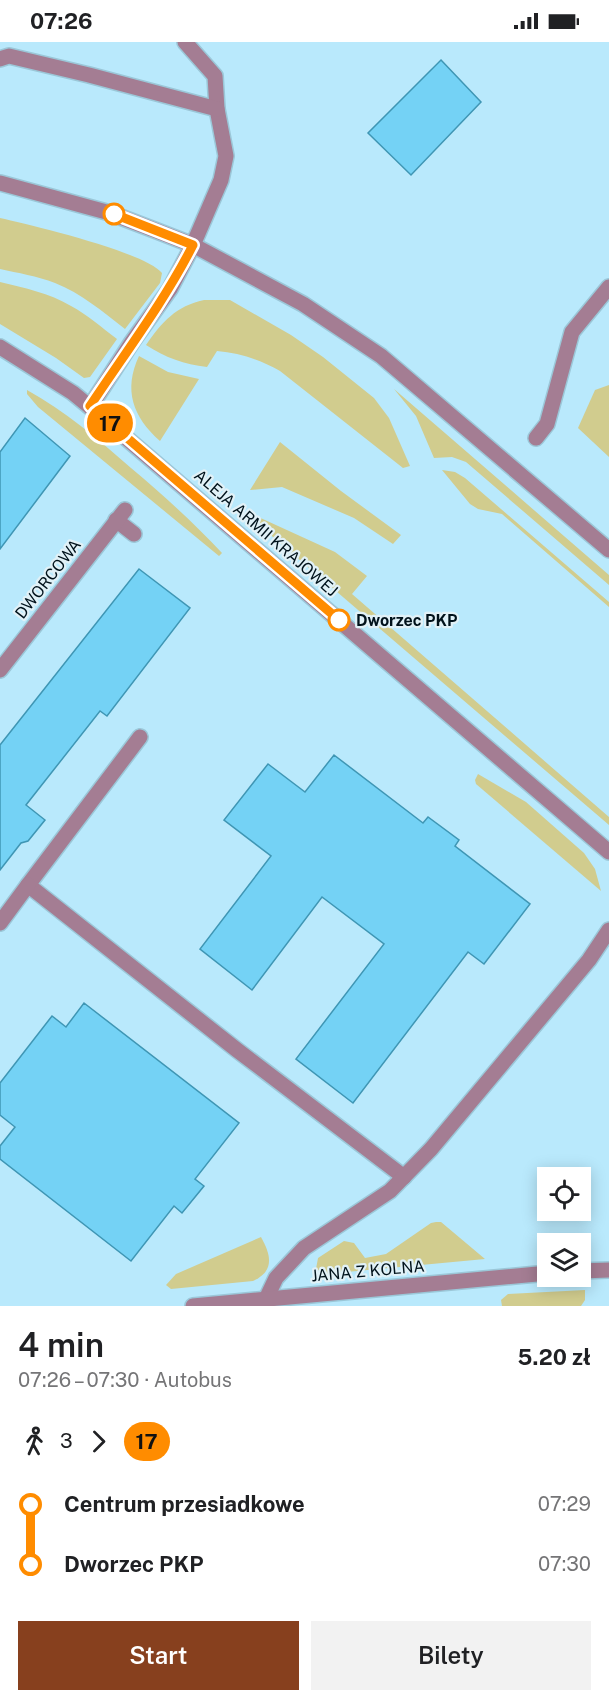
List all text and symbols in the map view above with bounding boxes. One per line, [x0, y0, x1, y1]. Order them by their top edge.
text: 07:26 [30, 8, 92, 34]
unlabelled marker [103, 203, 125, 225]
line badge: 17 [83, 404, 137, 442]
text: 17 [99, 411, 121, 436]
street label: ALEJA ARMII KRAJOWEJ [190, 466, 342, 600]
street label: DWORCOWA [11, 536, 85, 622]
marker: Dworzec PKP [328, 609, 350, 631]
place label: Dworzec PKP [356, 611, 457, 630]
map controls [537, 1167, 591, 1287]
button: locate [537, 1167, 591, 1221]
button: layers [537, 1233, 591, 1287]
street label: JANA Z KOLNA [311, 1257, 425, 1285]
text: 4 min [18, 1326, 104, 1364]
text: 5.20 zł [518, 1344, 591, 1370]
text: 07:26 – 07:30 · Autobus [18, 1368, 232, 1392]
icon: walk [18, 1425, 51, 1458]
icon: forward [82, 1425, 115, 1458]
text: 3 [60, 1429, 73, 1453]
text: 17 [136, 1429, 158, 1454]
text: Centrum przesiadkowe [64, 1491, 305, 1517]
text: 07:29 [538, 1492, 591, 1516]
text: Dworzec PKP [64, 1551, 204, 1577]
text: 07:30 [538, 1552, 591, 1576]
button: Start [18, 1621, 299, 1690]
button: Bilety [311, 1621, 591, 1690]

